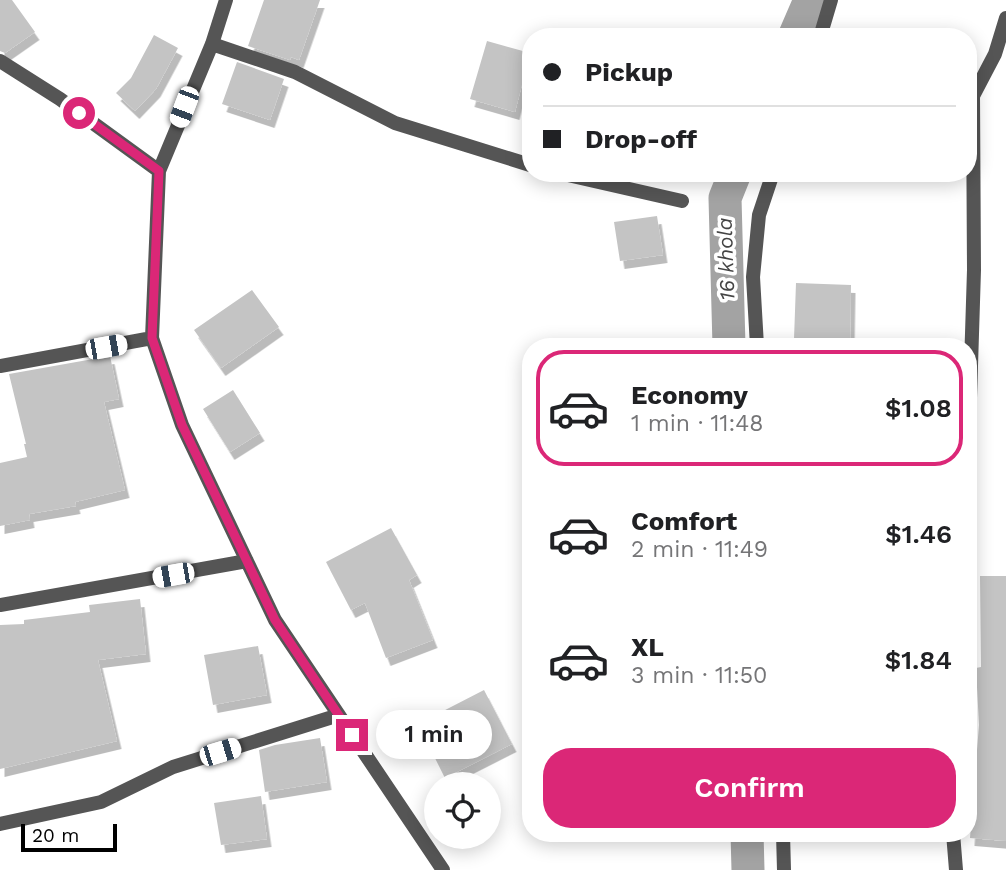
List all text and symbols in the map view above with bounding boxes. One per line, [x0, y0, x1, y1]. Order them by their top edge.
text: Pickup [585, 57, 673, 87]
car [167, 84, 202, 130]
route start [63, 97, 95, 129]
text: Drop-off [585, 124, 697, 154]
water label: 16 khola [712, 217, 739, 301]
car [84, 333, 129, 361]
icon: car [547, 377, 610, 440]
text: Economy [631, 380, 748, 410]
text: $1.08 [885, 393, 952, 423]
text: 1 min · 11:48 [631, 410, 763, 437]
icon: car [547, 503, 610, 566]
text: Comfort [631, 506, 737, 536]
text: $1.46 [885, 519, 952, 549]
text: 2 min · 11:49 [631, 536, 768, 563]
car [151, 561, 196, 589]
icon: car [547, 629, 610, 692]
text: XL [631, 632, 664, 662]
text: $1.84 [885, 645, 952, 675]
text: 3 min · 11:50 [631, 662, 767, 689]
callout: 1 min [376, 710, 492, 760]
route end [336, 719, 368, 751]
text: 1 min [404, 721, 464, 748]
car [197, 736, 244, 768]
button: Confirm [543, 748, 956, 828]
map controls [424, 772, 501, 849]
button: locate [424, 772, 501, 849]
scale bar [21, 821, 117, 853]
text: 20 m [32, 824, 79, 847]

